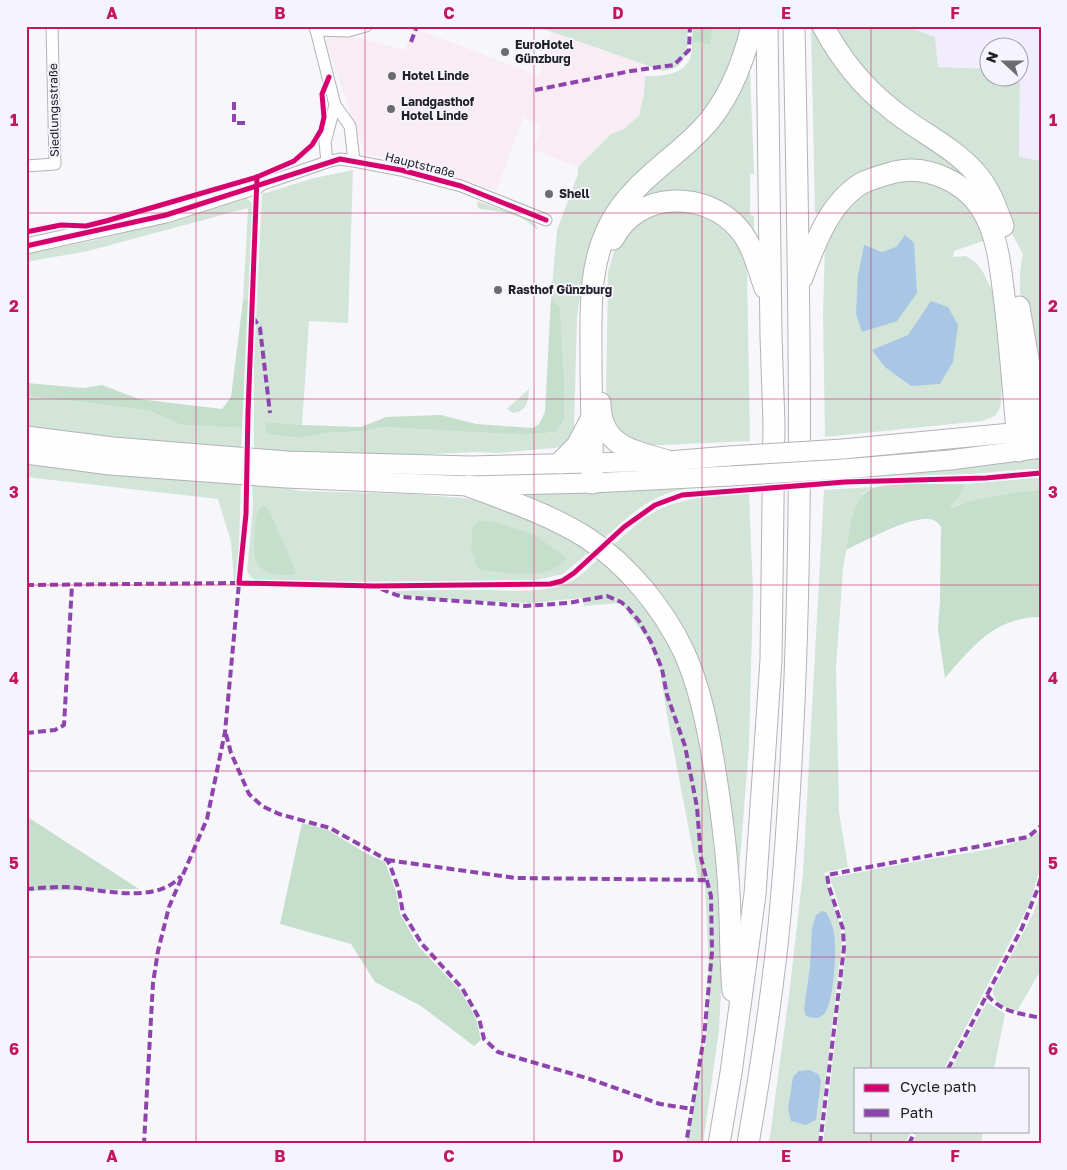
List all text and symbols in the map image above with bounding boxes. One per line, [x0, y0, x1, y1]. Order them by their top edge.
text: A [106, 3, 118, 23]
text: B [274, 3, 286, 23]
text: C [443, 3, 455, 23]
text: D [612, 3, 624, 23]
text: E [781, 3, 791, 23]
text: F [950, 3, 960, 23]
place label: EuroHotel Günzburg [515, 37, 574, 66]
north arrow [980, 38, 1030, 88]
marker: EuroHotel Günzburg [499, 46, 511, 58]
text: N [982, 49, 1001, 65]
street label: Siedlungsstraße [45, 63, 62, 157]
place label: Hotel Linde [402, 68, 469, 83]
marker: Hotel Linde [386, 70, 398, 82]
place label: Landgasthof Hotel Linde [401, 94, 475, 123]
marker: Landgasthof Hotel Linde [385, 103, 397, 115]
text: 1 [10, 110, 18, 130]
text: 1 [1049, 110, 1057, 130]
street label: Hauptstraße [383, 149, 457, 180]
place label: Shell [559, 186, 589, 201]
marker: Shell [543, 188, 555, 200]
place label: Rasthof Günzburg [508, 282, 612, 297]
marker: Rasthof Günzburg [492, 284, 504, 296]
text: 2 [9, 296, 19, 316]
text: 2 [1048, 296, 1058, 316]
text: 3 [9, 482, 19, 502]
text: 3 [1048, 482, 1058, 502]
text: 4 [9, 668, 19, 688]
text: 4 [1048, 668, 1058, 688]
text: 5 [9, 853, 19, 873]
text: 5 [1048, 853, 1058, 873]
text: 6 [9, 1039, 19, 1059]
text: 6 [1048, 1039, 1058, 1059]
legend [854, 1068, 1030, 1132]
text: Cycle path [900, 1077, 976, 1095]
text: Path [900, 1103, 933, 1121]
text: A [106, 1146, 118, 1166]
text: B [274, 1146, 286, 1166]
text: C [443, 1146, 455, 1166]
text: D [612, 1146, 624, 1166]
text: E [781, 1146, 791, 1166]
text: F [950, 1146, 960, 1166]

